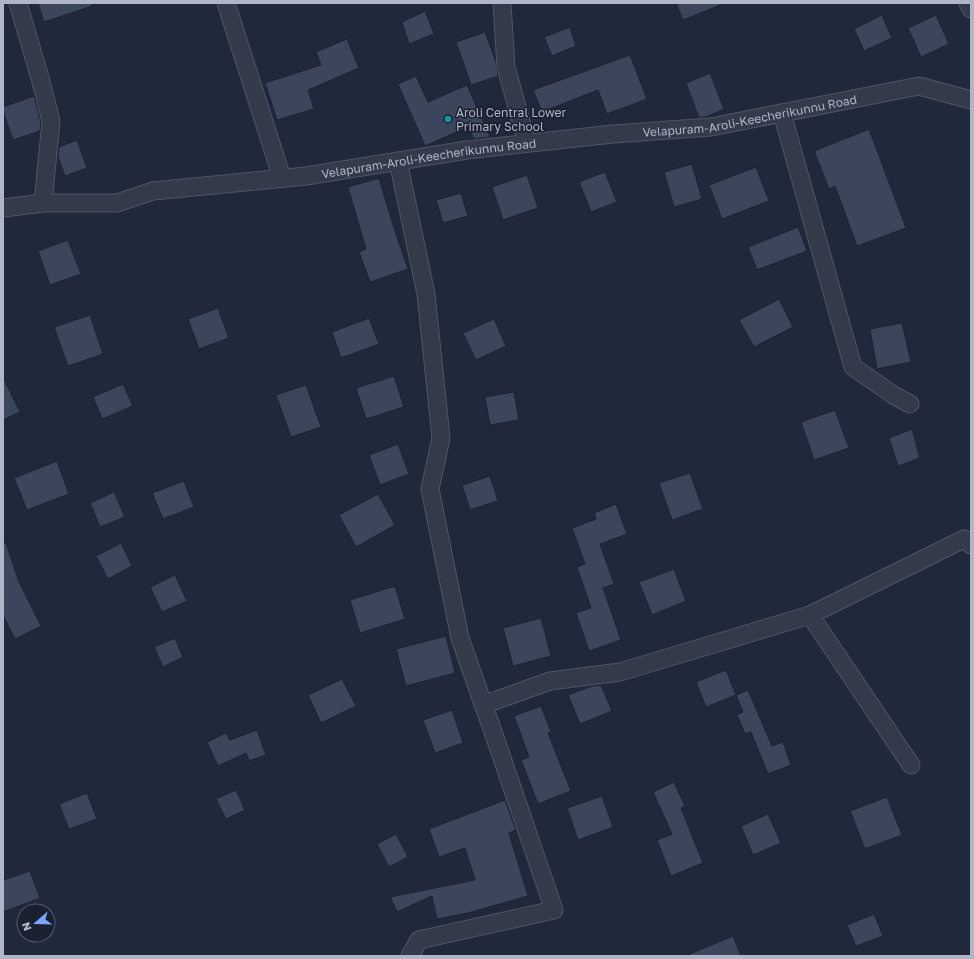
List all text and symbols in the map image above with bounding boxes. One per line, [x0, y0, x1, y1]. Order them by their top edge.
street label: Velapuram-Aroli-Keecherikunnu Road [642, 91, 858, 139]
place label: Aroli Central Lower Primary School [456, 105, 567, 134]
marker: Aroli Central Lower Primary School [443, 114, 453, 124]
street label: Velapuram-Aroli-Keecherikunnu Road [320, 135, 537, 181]
north arrow [16, 903, 56, 943]
text: N [19, 920, 34, 933]

